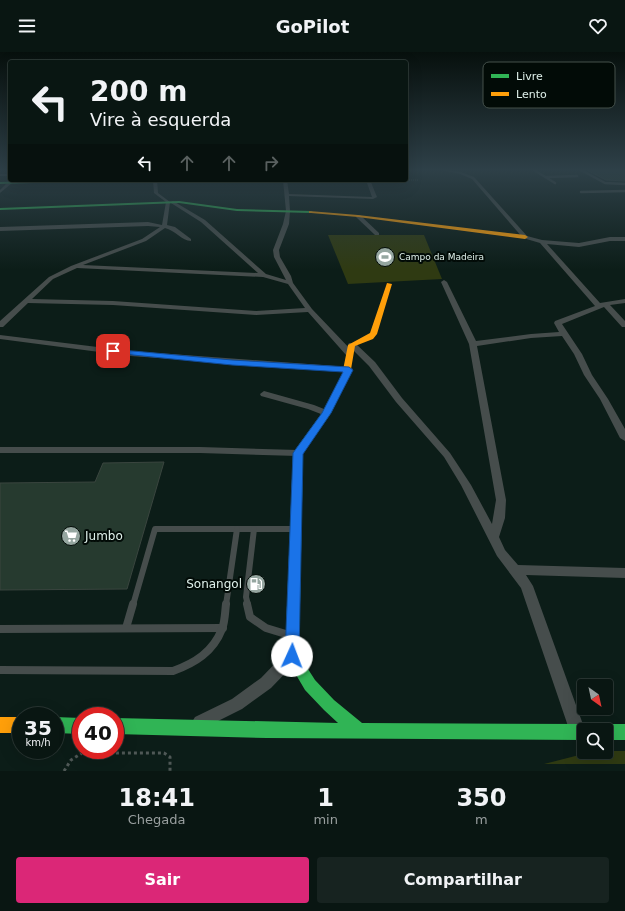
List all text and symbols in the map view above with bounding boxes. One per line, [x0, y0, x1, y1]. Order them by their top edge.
icon: menu [16, 15, 38, 37]
icon: heart [587, 15, 609, 37]
text: GoPilot [276, 16, 349, 37]
legend [483, 62, 615, 108]
text: Livre [516, 70, 543, 83]
text: 200 m [90, 75, 187, 108]
icon: left [24, 76, 76, 128]
text: Lento [516, 88, 547, 101]
text: Vire à esquerda [90, 109, 231, 130]
icon: left [134, 152, 156, 174]
icon: ahead [176, 152, 198, 174]
icon: ahead [218, 152, 240, 174]
icon: right [260, 152, 282, 174]
sports icon: Campo da Madeira [374, 246, 396, 268]
place label: Campo da Madeira [399, 252, 484, 262]
pin [96, 334, 130, 368]
icon: arrive [102, 340, 124, 362]
supermarket icon: Jumbo [60, 525, 82, 547]
place label: Jumbo [84, 529, 123, 543]
fuel station icon: Sonangol [245, 573, 267, 595]
place label: Sonangol [186, 577, 242, 591]
position arrow [271, 635, 313, 677]
north arrow [577, 679, 613, 715]
map controls [577, 679, 613, 759]
speed limit sign: 40 [72, 707, 124, 759]
text: 35 [24, 716, 52, 740]
button: search [577, 723, 613, 759]
text: km/h [25, 737, 51, 748]
text: 18:41 [118, 784, 195, 812]
text: 1 [317, 784, 334, 812]
text: 350 [456, 784, 506, 812]
text: Chegada [128, 812, 186, 827]
text: min [313, 812, 338, 827]
text: m [475, 812, 488, 827]
button: Sair [16, 857, 309, 903]
button: Compartilhar [317, 857, 609, 903]

